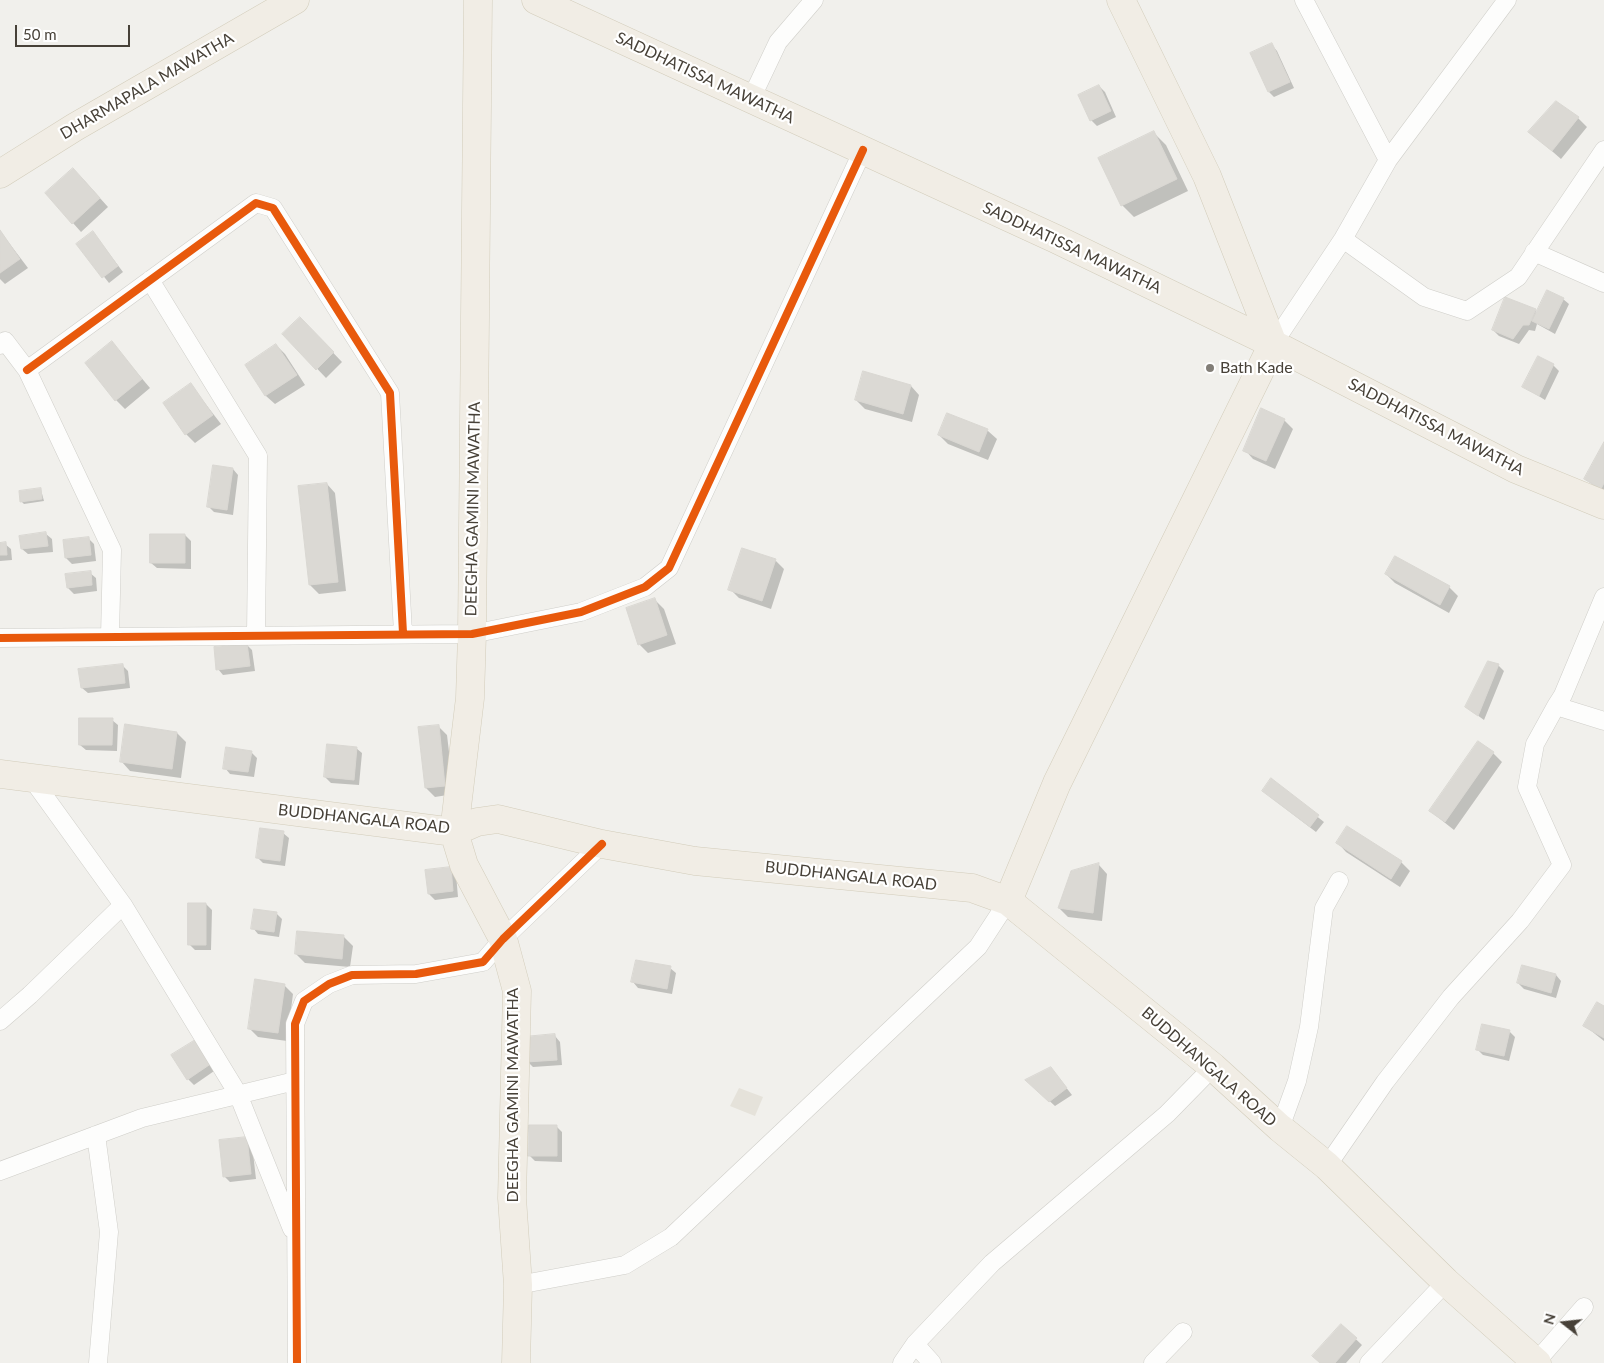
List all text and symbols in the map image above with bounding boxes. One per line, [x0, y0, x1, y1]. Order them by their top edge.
scale bar [18, 15, 132, 47]
text: 50 m [23, 25, 57, 43]
street label: DHARMAPALA MAWATHA [57, 28, 237, 144]
street label: SADDHATISSA MAWATHA [613, 28, 797, 128]
street label: SADDHATISSA MAWATHA [980, 198, 1164, 298]
place label: Bath Kade [1220, 358, 1293, 378]
marker: Bath Kade [1204, 362, 1216, 374]
street label: SADDHATISSA MAWATHA [1345, 374, 1527, 480]
street label: DEEGHA GAMINI MAWATHA [462, 401, 484, 617]
street label: BUDDHANGALA ROAD [277, 800, 451, 838]
street label: BUDDHANGALA ROAD [764, 857, 938, 895]
street label: DEEGHA GAMINI MAWATHA [503, 988, 523, 1202]
street label: BUDDHANGALA ROAD [1138, 1003, 1280, 1131]
north arrow [1539, 1298, 1589, 1348]
text: N [1539, 1311, 1559, 1326]

